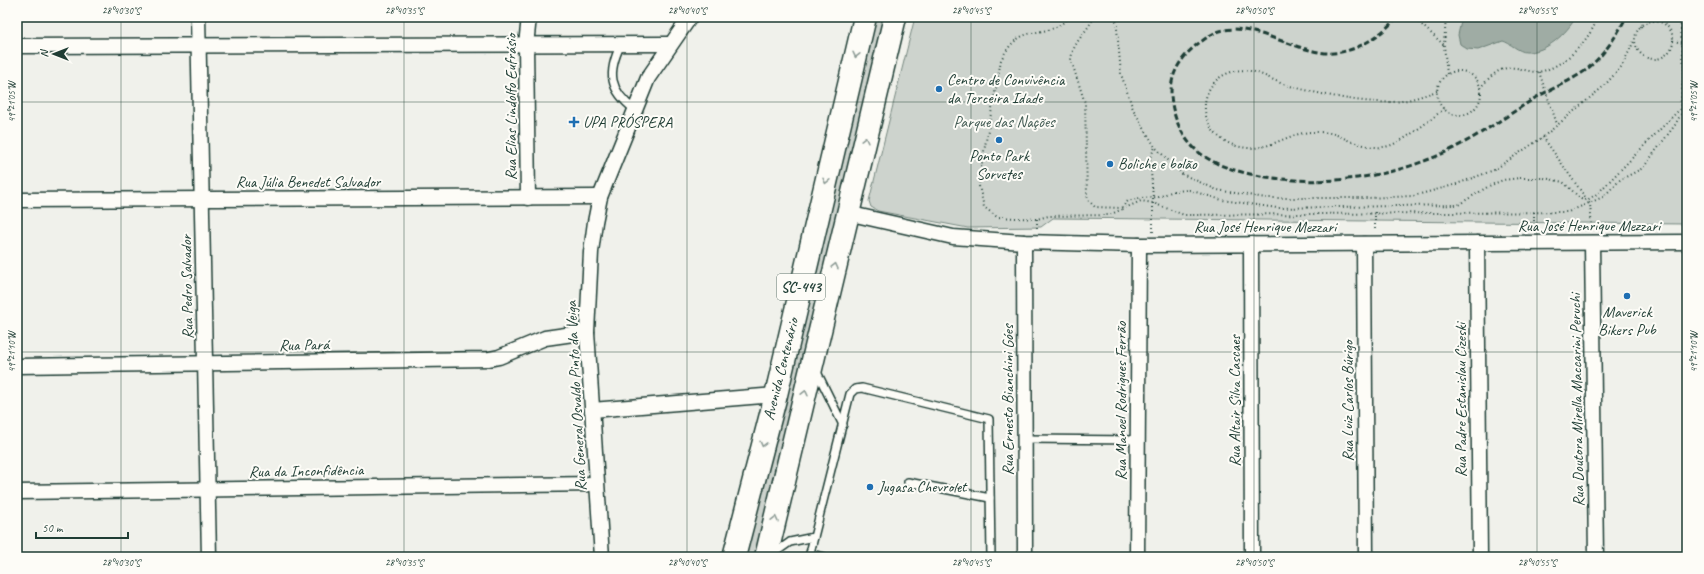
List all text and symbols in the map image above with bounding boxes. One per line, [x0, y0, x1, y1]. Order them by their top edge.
text: 28°40'30"S [102, 4, 142, 17]
text: 28°40'35"S [385, 4, 425, 17]
text: 28°40'40"S [668, 4, 708, 17]
text: 28°40'45"S [952, 4, 992, 17]
text: 28°40'50"S [1235, 4, 1275, 17]
text: 28°40'55"S [1518, 4, 1558, 17]
street label: Rua Elias Lindolfo Eufrásio [501, 31, 521, 180]
north arrow [34, 34, 74, 74]
text: N [37, 48, 51, 57]
one-way arrow [852, 52, 860, 58]
place label: Centro de Convivência da Terceira Idade [947, 70, 1066, 108]
text: 49°21'05"W [5, 80, 18, 122]
text: 49°21'05"W [1687, 80, 1700, 122]
marker: Centro de Convivência da Terceira Idade [934, 84, 944, 94]
place label: UPA PRÓSPERA [583, 112, 673, 132]
park label: Parque das Nações [953, 112, 1056, 132]
marker: UPA PRÓSPERA [568, 116, 580, 128]
marker: Ponto Park Sorvetes [994, 135, 1004, 145]
one-way arrow [860, 136, 869, 143]
place label: Ponto Park Sorvetes [969, 146, 1030, 184]
place label: Boliche e bolão [1118, 154, 1198, 174]
marker: Boliche e bolão [1105, 159, 1115, 169]
street label: Rua Júlia Benedet Salvador [236, 172, 382, 192]
one-way arrow [822, 178, 831, 185]
street label: Rua José Henrique Mezzari [1518, 216, 1662, 236]
street label: Rua José Henrique Mezzari [1194, 217, 1338, 237]
street label: Rua Pedro Salvador [176, 233, 198, 339]
one-way arrow [830, 263, 838, 269]
road number: SC-443 [777, 274, 825, 300]
street label: Rua Doutora Mirella Maccarini Peruchi [1565, 291, 1589, 507]
marker: Maverick Bikers Pub [1622, 291, 1632, 301]
street label: Rua General Osvaldo Pinto da Veiga [561, 299, 591, 492]
place label: Maverick Bikers Pub [1598, 302, 1657, 340]
street label: Avenida Centenário [759, 314, 804, 422]
street label: Rua Manoel Rodrigues Ferrão [1111, 320, 1131, 480]
street label: Rua Padre Estanislau Cizeski [1451, 321, 1471, 477]
street label: Rua Ernesto Bianchini Góes [998, 323, 1018, 475]
text: 49°21'10"W [5, 330, 18, 372]
text: 49°21'10"W [1687, 330, 1700, 372]
street label: Rua Altair Silva Cascaes [1225, 334, 1245, 467]
street label: Rua Pará [279, 335, 331, 355]
street label: Rua Luiz Carlos Búrigo [1338, 338, 1358, 461]
one-way arrow [800, 389, 808, 396]
one-way arrow [759, 440, 768, 447]
street label: Rua da Inconfidência [249, 460, 365, 482]
place label: Jugasa Chevrolet [877, 477, 968, 497]
marker: Jugasa Chevrolet [865, 482, 875, 492]
scale bar [36, 514, 128, 540]
one-way arrow [770, 516, 778, 522]
text: 50 m [42, 520, 64, 536]
text: 28°40'30"S [102, 556, 142, 569]
text: 28°40'35"S [385, 556, 425, 569]
text: 28°40'40"S [668, 556, 708, 569]
text: 28°40'45"S [952, 556, 992, 569]
text: 28°40'50"S [1235, 556, 1275, 569]
text: 28°40'55"S [1518, 556, 1558, 569]

